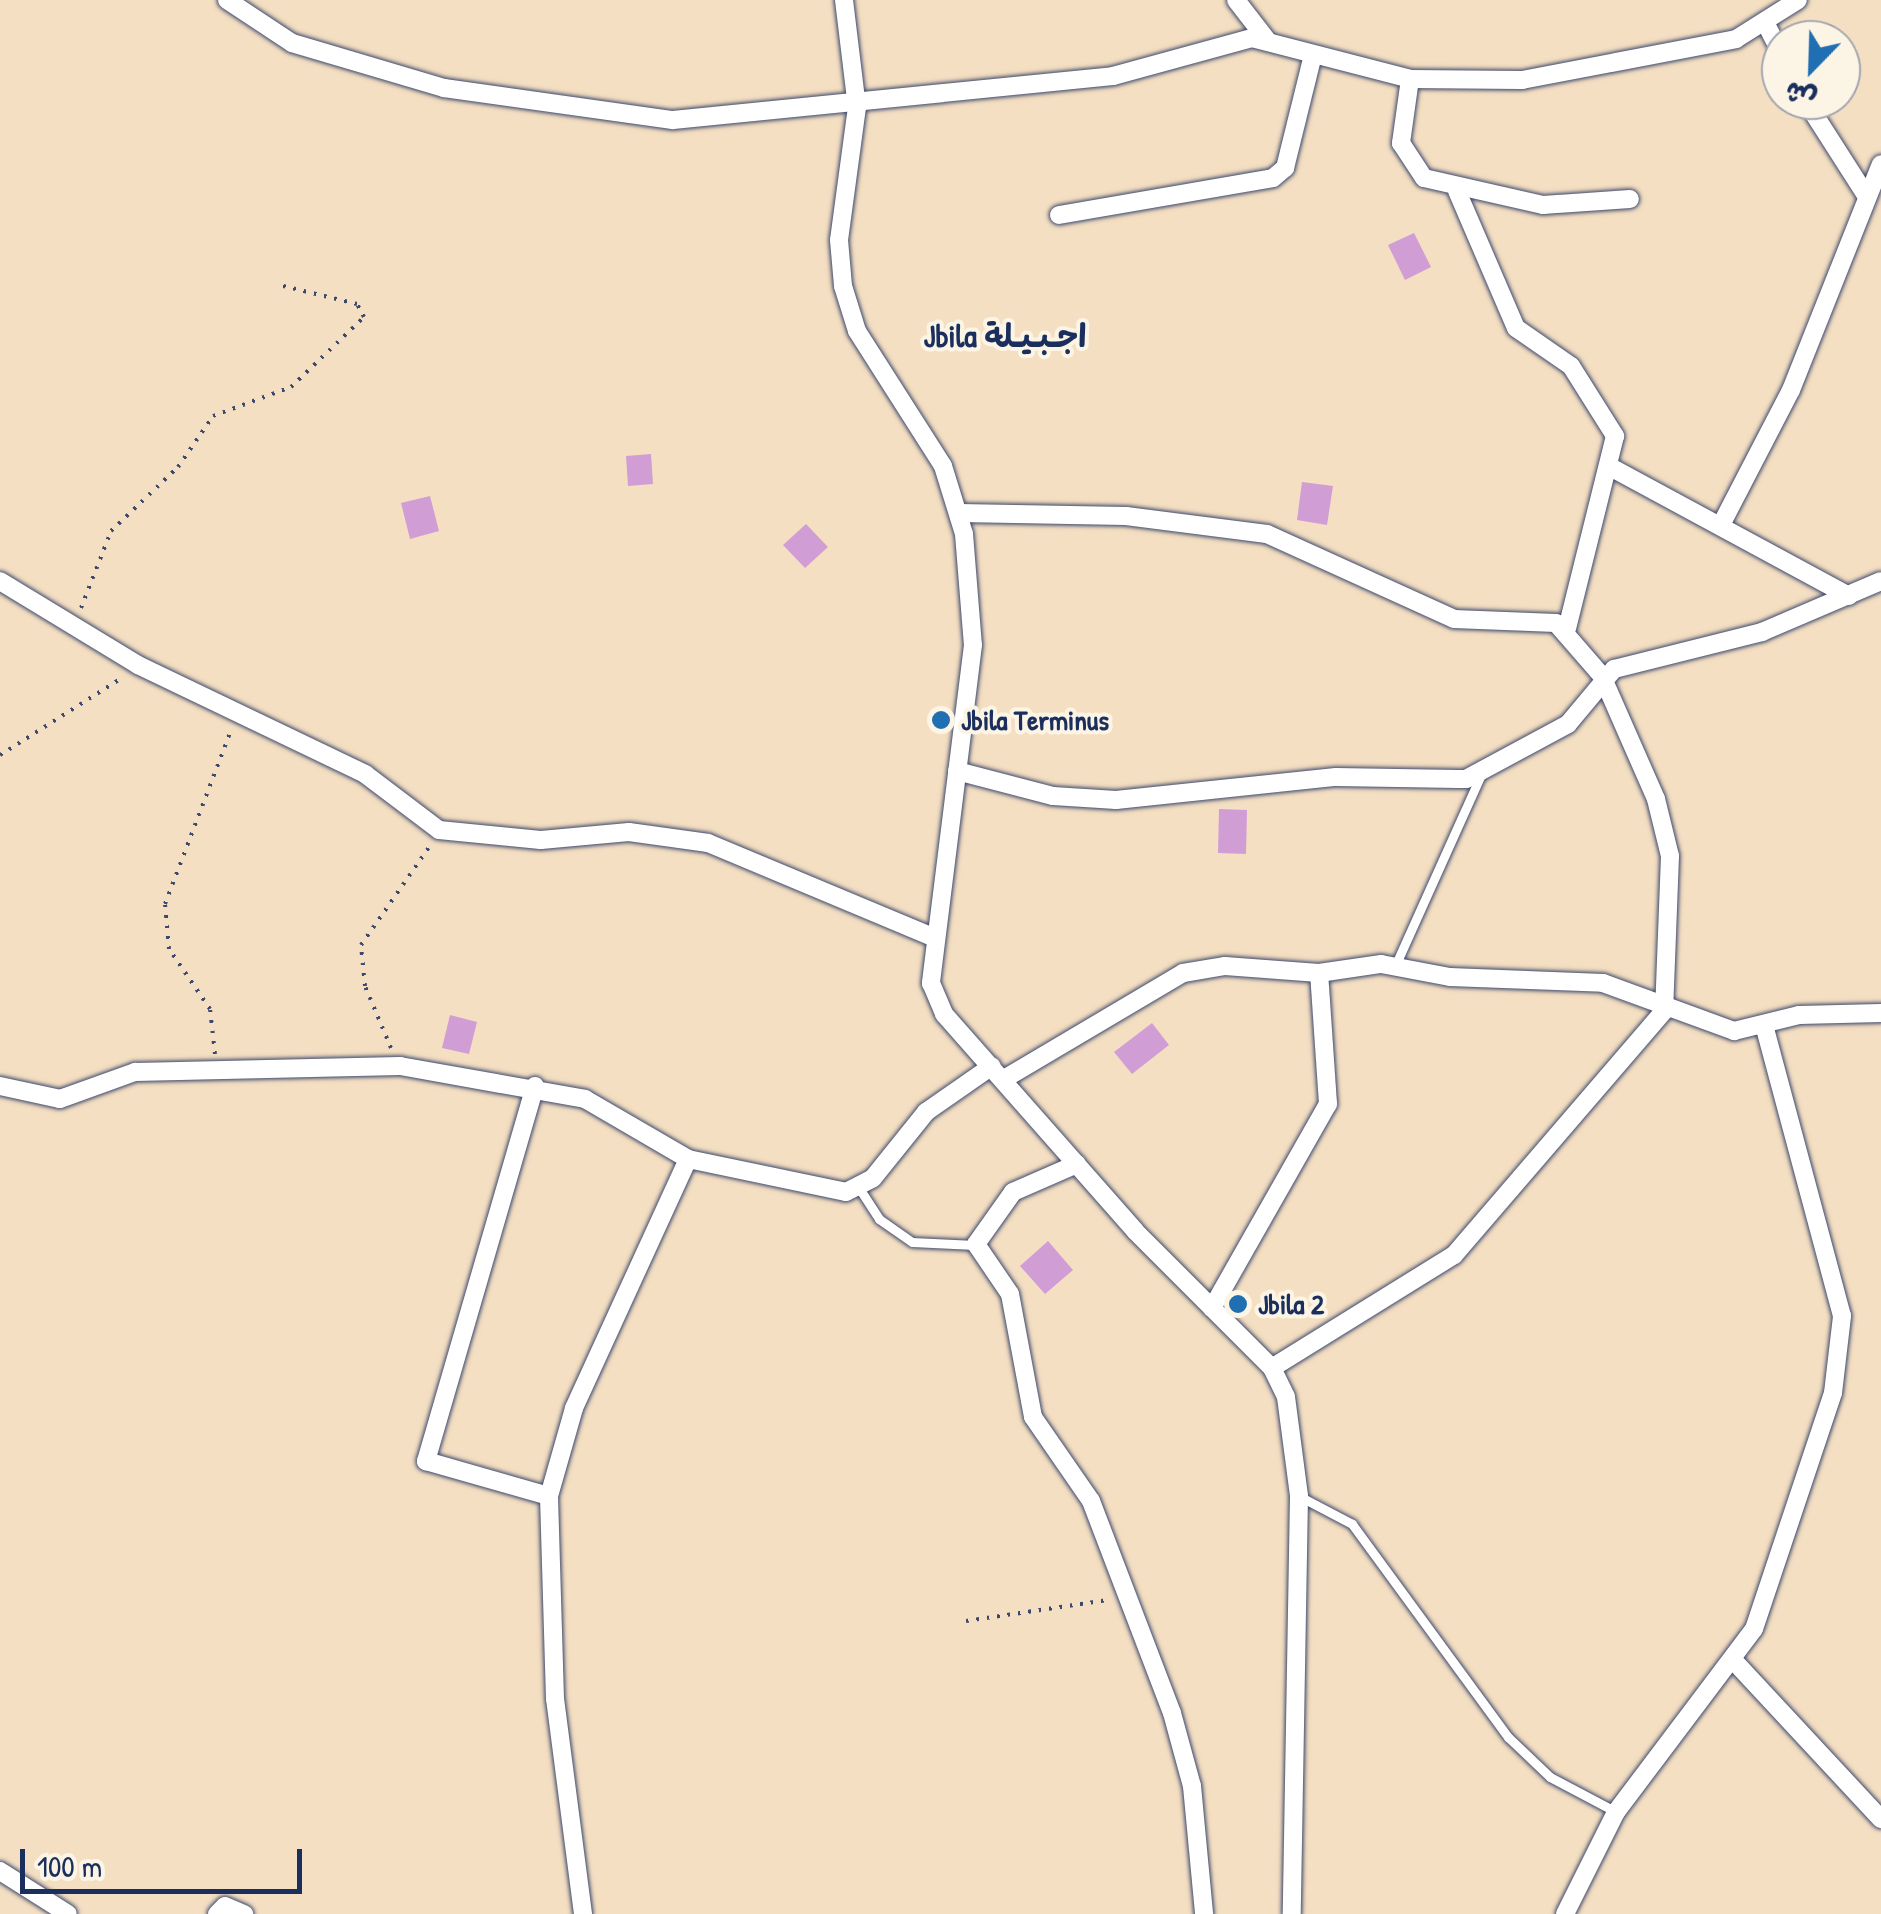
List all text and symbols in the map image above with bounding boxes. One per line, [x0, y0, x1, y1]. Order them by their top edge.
north arrow [1761, 20, 1861, 120]
text: ش [1778, 72, 1822, 119]
district label: Jbila اجـبـيـلة [924, 317, 1086, 355]
place label: Jbila Terminus [961, 703, 1109, 737]
marker: Jbila Terminus [930, 709, 952, 731]
place label: Jbila 2 [1258, 1287, 1324, 1321]
marker: Jbila 2 [1227, 1293, 1249, 1315]
scale bar [25, 1829, 308, 1891]
text: 100 m [37, 1846, 102, 1886]

